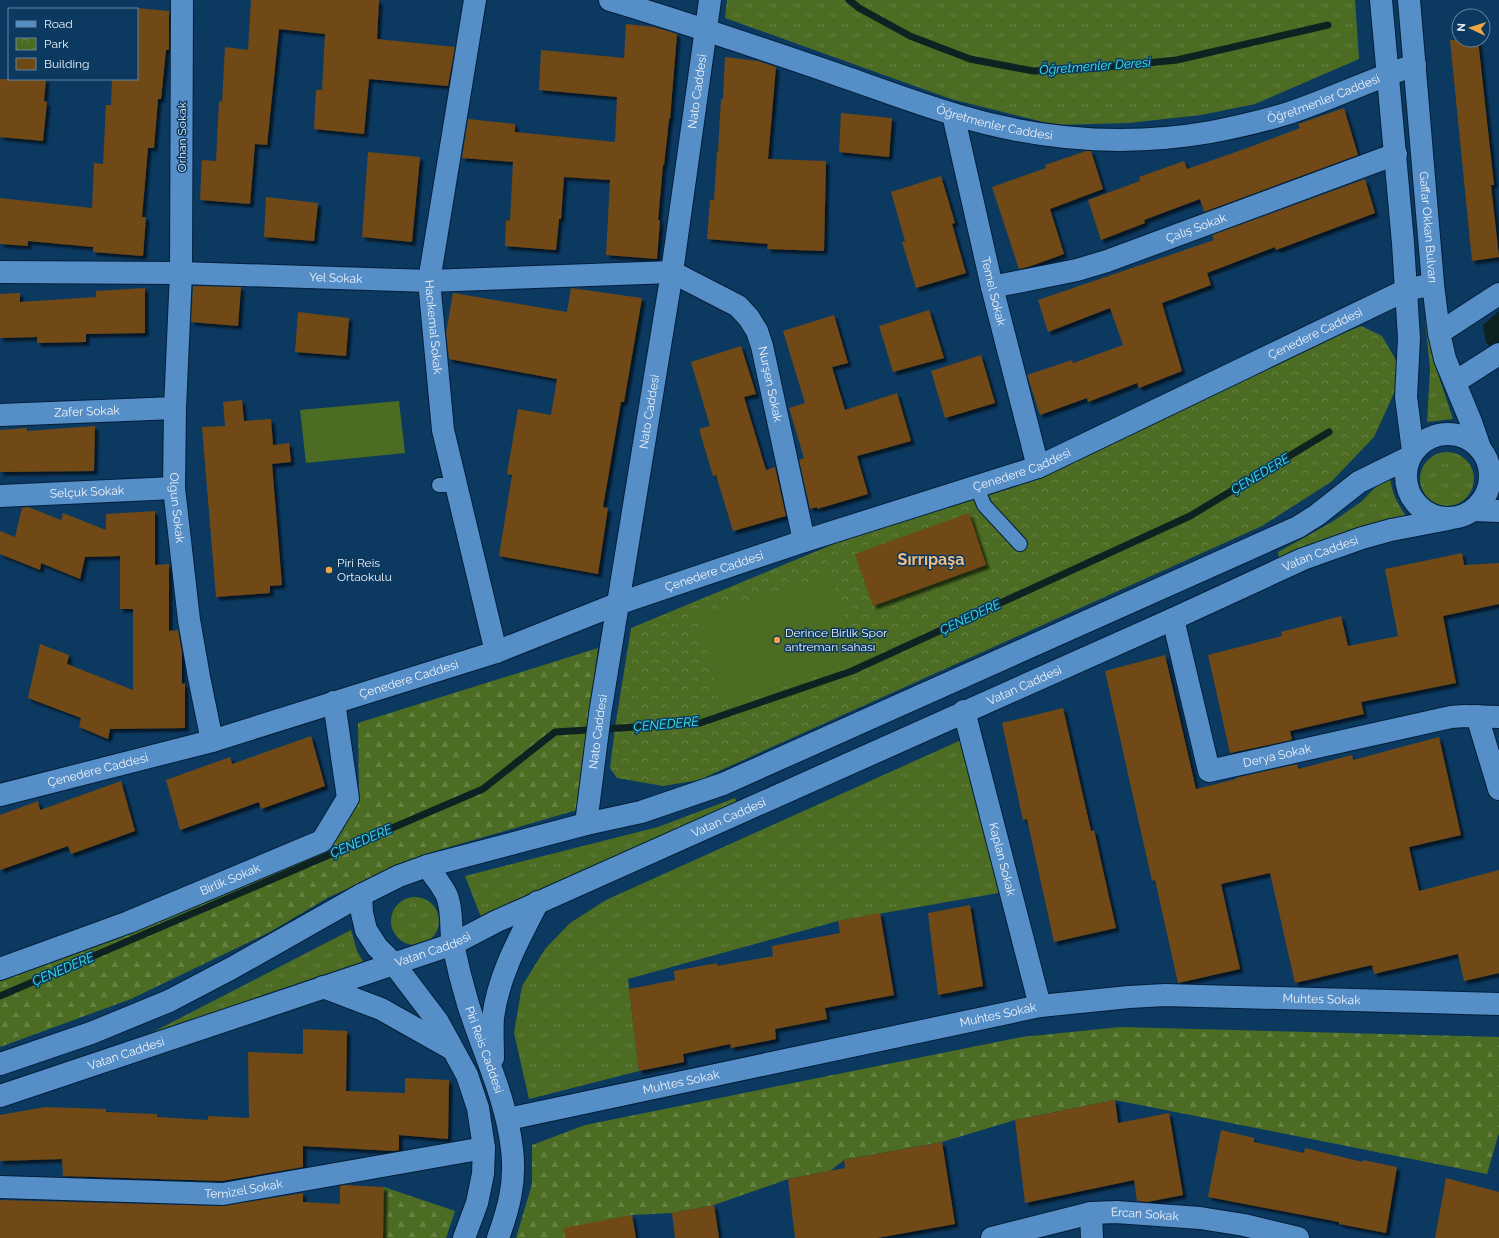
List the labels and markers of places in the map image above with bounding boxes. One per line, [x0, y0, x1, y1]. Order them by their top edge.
place label: Piri Reis Ortaokulu [337, 556, 392, 584]
marker: Piri Reis Ortaokulu [324, 565, 334, 575]
place label: Derince Birlik Spor antreman sahası [785, 626, 888, 654]
marker: Derince Birlik Spor antreman sahası [772, 635, 782, 645]

